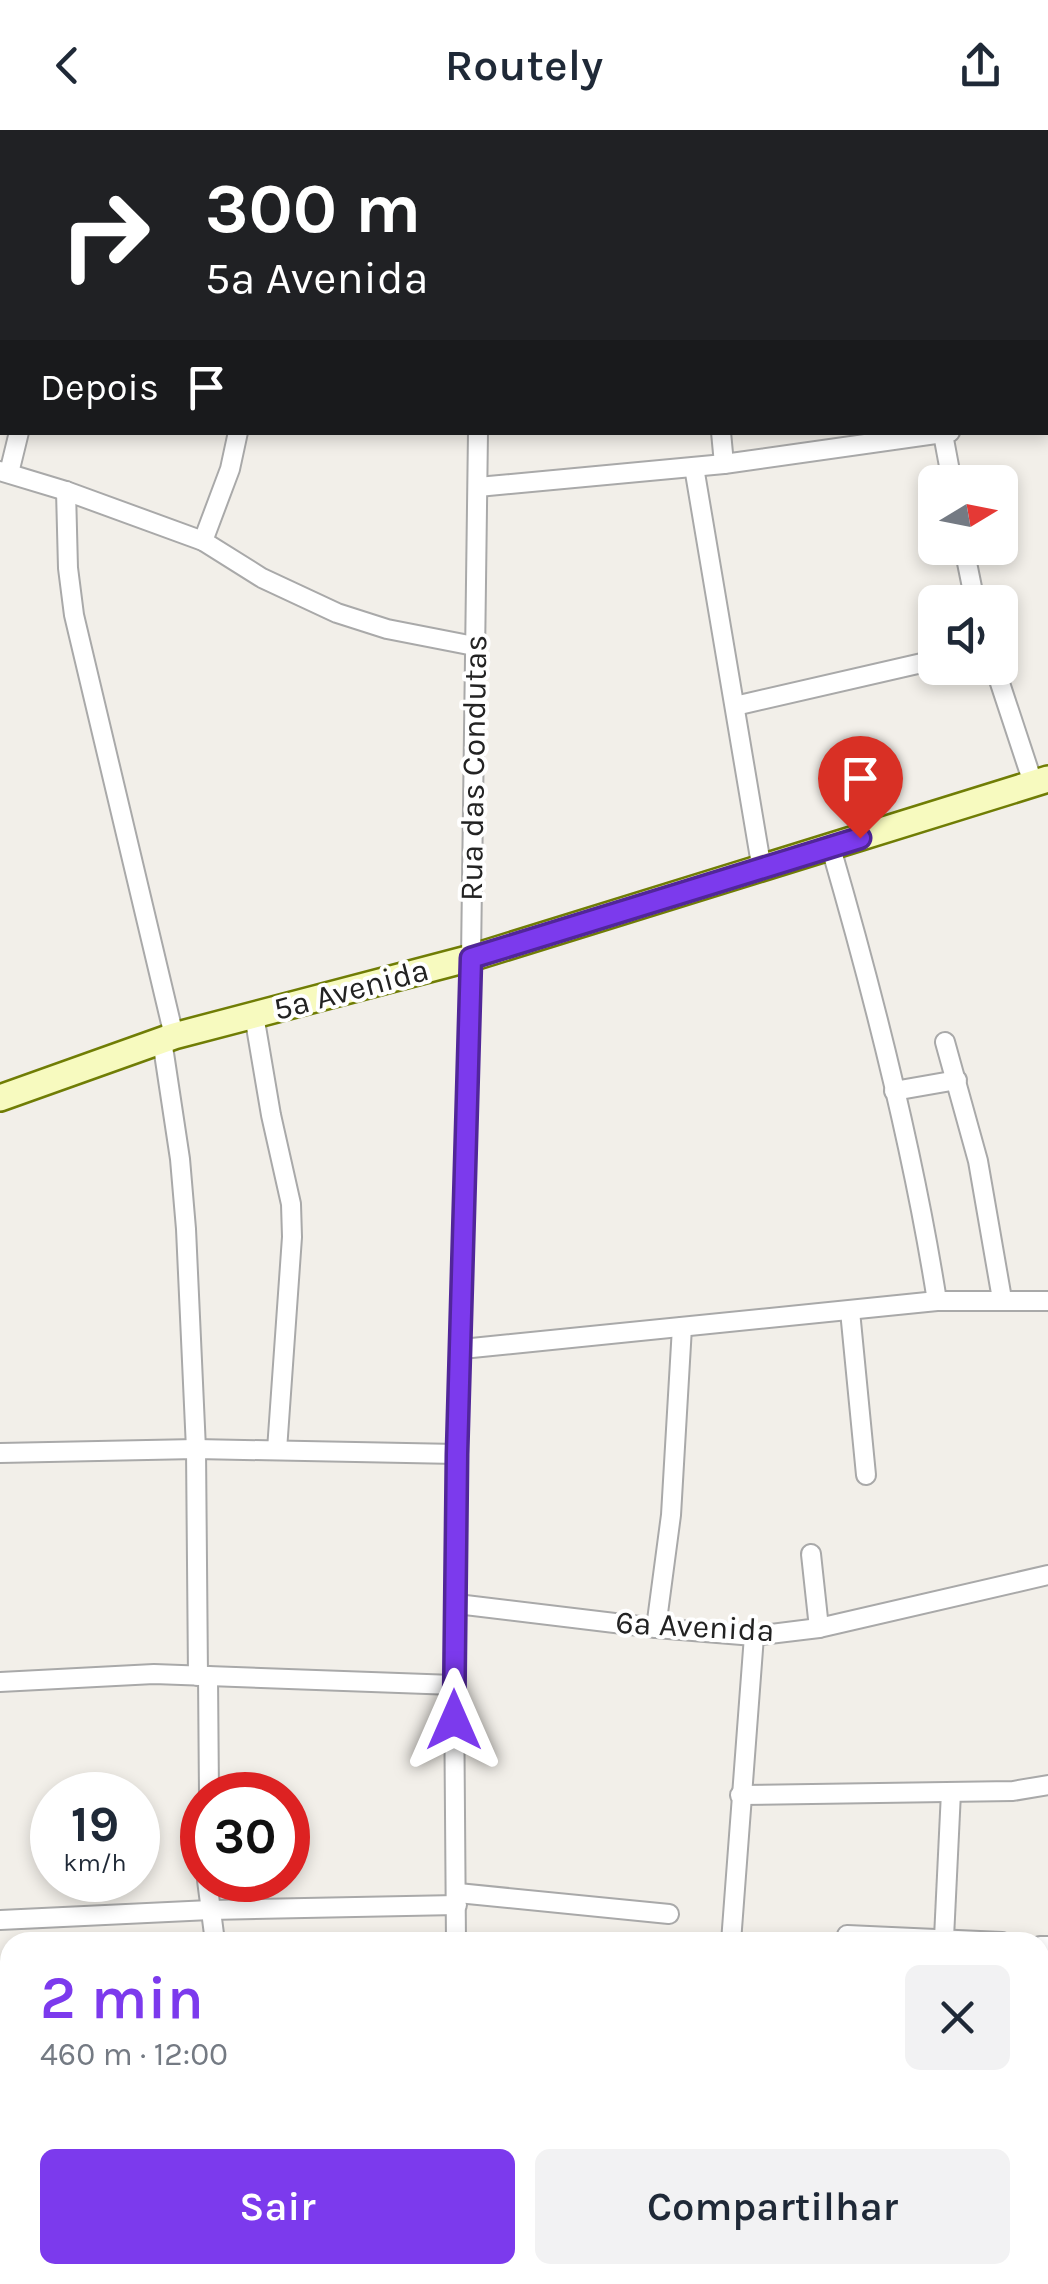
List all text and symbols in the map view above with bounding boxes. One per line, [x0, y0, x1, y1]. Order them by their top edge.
icon: back [40, 38, 95, 93]
icon: share [953, 38, 1008, 93]
text: Routely [445, 39, 603, 91]
text: 300 m [205, 168, 421, 250]
icon: right [40, 170, 170, 300]
text: 5ª Avenida [205, 252, 428, 304]
icon: arrive [179, 360, 234, 415]
text: Depois [40, 365, 159, 410]
north arrow [918, 465, 1018, 565]
map controls [918, 465, 1018, 685]
button: sound [918, 585, 1018, 685]
street label: Rua das Condutas [453, 635, 494, 902]
pin [818, 736, 903, 839]
icon: arrive [833, 751, 888, 806]
street label: 5ª Avenida [270, 951, 433, 1028]
street label: 6ª Avenida [615, 1604, 775, 1649]
position arrow [402, 1668, 506, 1772]
speed limit sign: 30 [180, 1772, 310, 1902]
text: 19 [71, 1795, 119, 1854]
text: km/h [63, 1848, 127, 1877]
text: 2 min [40, 1963, 204, 2033]
button: close [905, 1965, 1010, 2070]
text: 460 m · 12:00 [40, 2036, 228, 2073]
button: Sair [40, 2149, 515, 2264]
button: Compartilhar [535, 2149, 1010, 2264]

